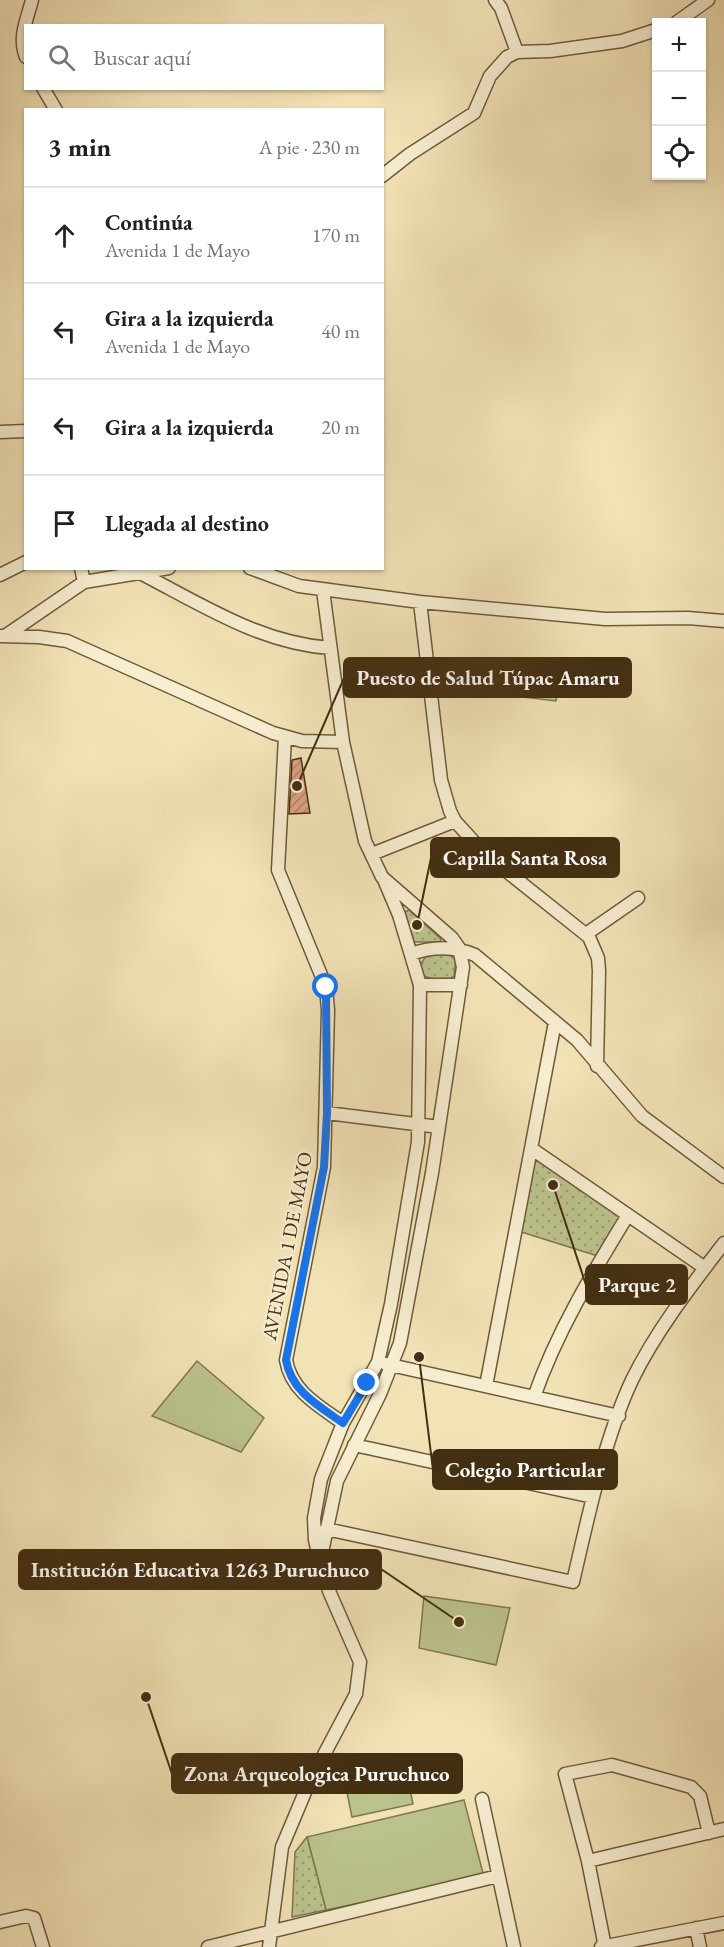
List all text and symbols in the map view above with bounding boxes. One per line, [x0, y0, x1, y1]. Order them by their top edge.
map controls [652, 18, 706, 180]
button: + [652, 18, 706, 72]
search box [24, 24, 384, 90]
icon: search [45, 41, 78, 74]
text: Buscar aquí [93, 43, 191, 72]
button: − [652, 72, 706, 126]
button: locate [652, 126, 706, 180]
text: 3 min [48, 130, 111, 164]
text: A pie · 230 m [259, 134, 360, 160]
text: Continúa [105, 208, 193, 237]
icon: ahead [48, 219, 81, 252]
text: 170 m [312, 222, 360, 248]
text: Avenida 1 de Mayo [105, 237, 250, 263]
text: Gira a la izquierda [105, 304, 274, 333]
icon: left [48, 315, 81, 348]
text: 40 m [321, 318, 360, 344]
text: Avenida 1 de Mayo [105, 333, 250, 359]
icon: left [48, 411, 81, 444]
text: Gira a la izquierda [105, 413, 274, 442]
text: 20 m [321, 414, 360, 440]
icon: arrive [48, 507, 81, 540]
text: Llegada al destino [105, 509, 269, 538]
callout: Puesto de Salud Túpac Amaru [344, 658, 631, 697]
text: Puesto de Salud Túpac Amaru [356, 664, 620, 691]
callout: Capilla Santa Rosa [431, 838, 619, 877]
text: Capilla Santa Rosa [443, 844, 608, 871]
route start [312, 973, 338, 999]
street label: AVENIDA 1 DE MAYO [256, 1150, 318, 1343]
callout: Parque 2 [586, 1265, 687, 1304]
text: Parque 2 [598, 1271, 676, 1298]
route end [353, 1369, 379, 1395]
callout: Colegio Particular [433, 1450, 617, 1489]
text: Colegio Particular [445, 1456, 605, 1483]
callout: Institución Educativa 1263 Puruchuco [19, 1550, 381, 1589]
text: Institución Educativa 1263 Puruchuco [31, 1556, 370, 1583]
callout: Zona Arqueologica Puruchuco [172, 1754, 462, 1793]
text: Zona Arqueologica Puruchuco [184, 1760, 450, 1787]

